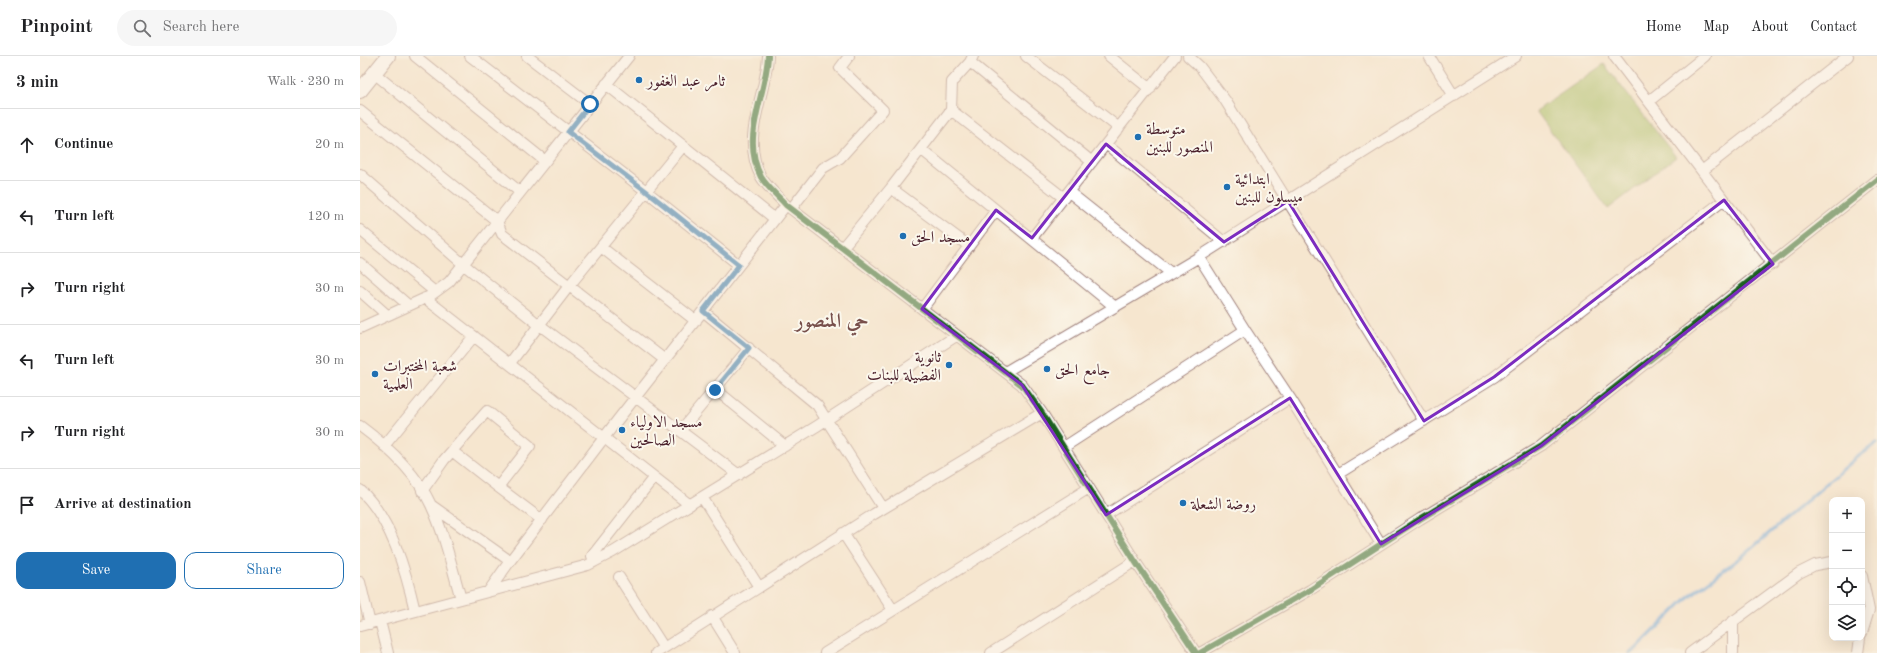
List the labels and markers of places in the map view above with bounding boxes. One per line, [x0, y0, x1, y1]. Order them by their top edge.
place label: ثامر عبد الغفور [645, 74, 726, 92]
marker: ثامر عبد الغفور [634, 75, 644, 85]
place label: متوسطة المنصور للبنين [1146, 122, 1213, 157]
marker: متوسطة المنصور للبنين [1133, 132, 1143, 142]
place label: ابتدائية ميسلون للبنين [1235, 172, 1303, 206]
marker: ابتدائية ميسلون للبنين [1222, 182, 1232, 192]
place label: مسجد الحق [911, 230, 970, 247]
marker: مسجد الحق [898, 231, 908, 241]
place label: ثانوية الفضيلة للبنات [867, 350, 942, 384]
place label: شعبة المختبرات العلمية [383, 358, 457, 393]
marker: ثانوية الفضيلة للبنات [944, 360, 954, 370]
place label: جامع الحق [1055, 363, 1110, 385]
marker: جامع الحق [1042, 364, 1052, 374]
marker: شعبة المختبرات العلمية [370, 369, 380, 379]
place label: مسجد الاولياء الصالحين [630, 415, 702, 449]
marker: مسجد الاولياء الصالحين [617, 425, 627, 435]
place label: روضة الشعلة [1190, 497, 1256, 513]
marker: روضة الشعلة [1178, 498, 1188, 508]

